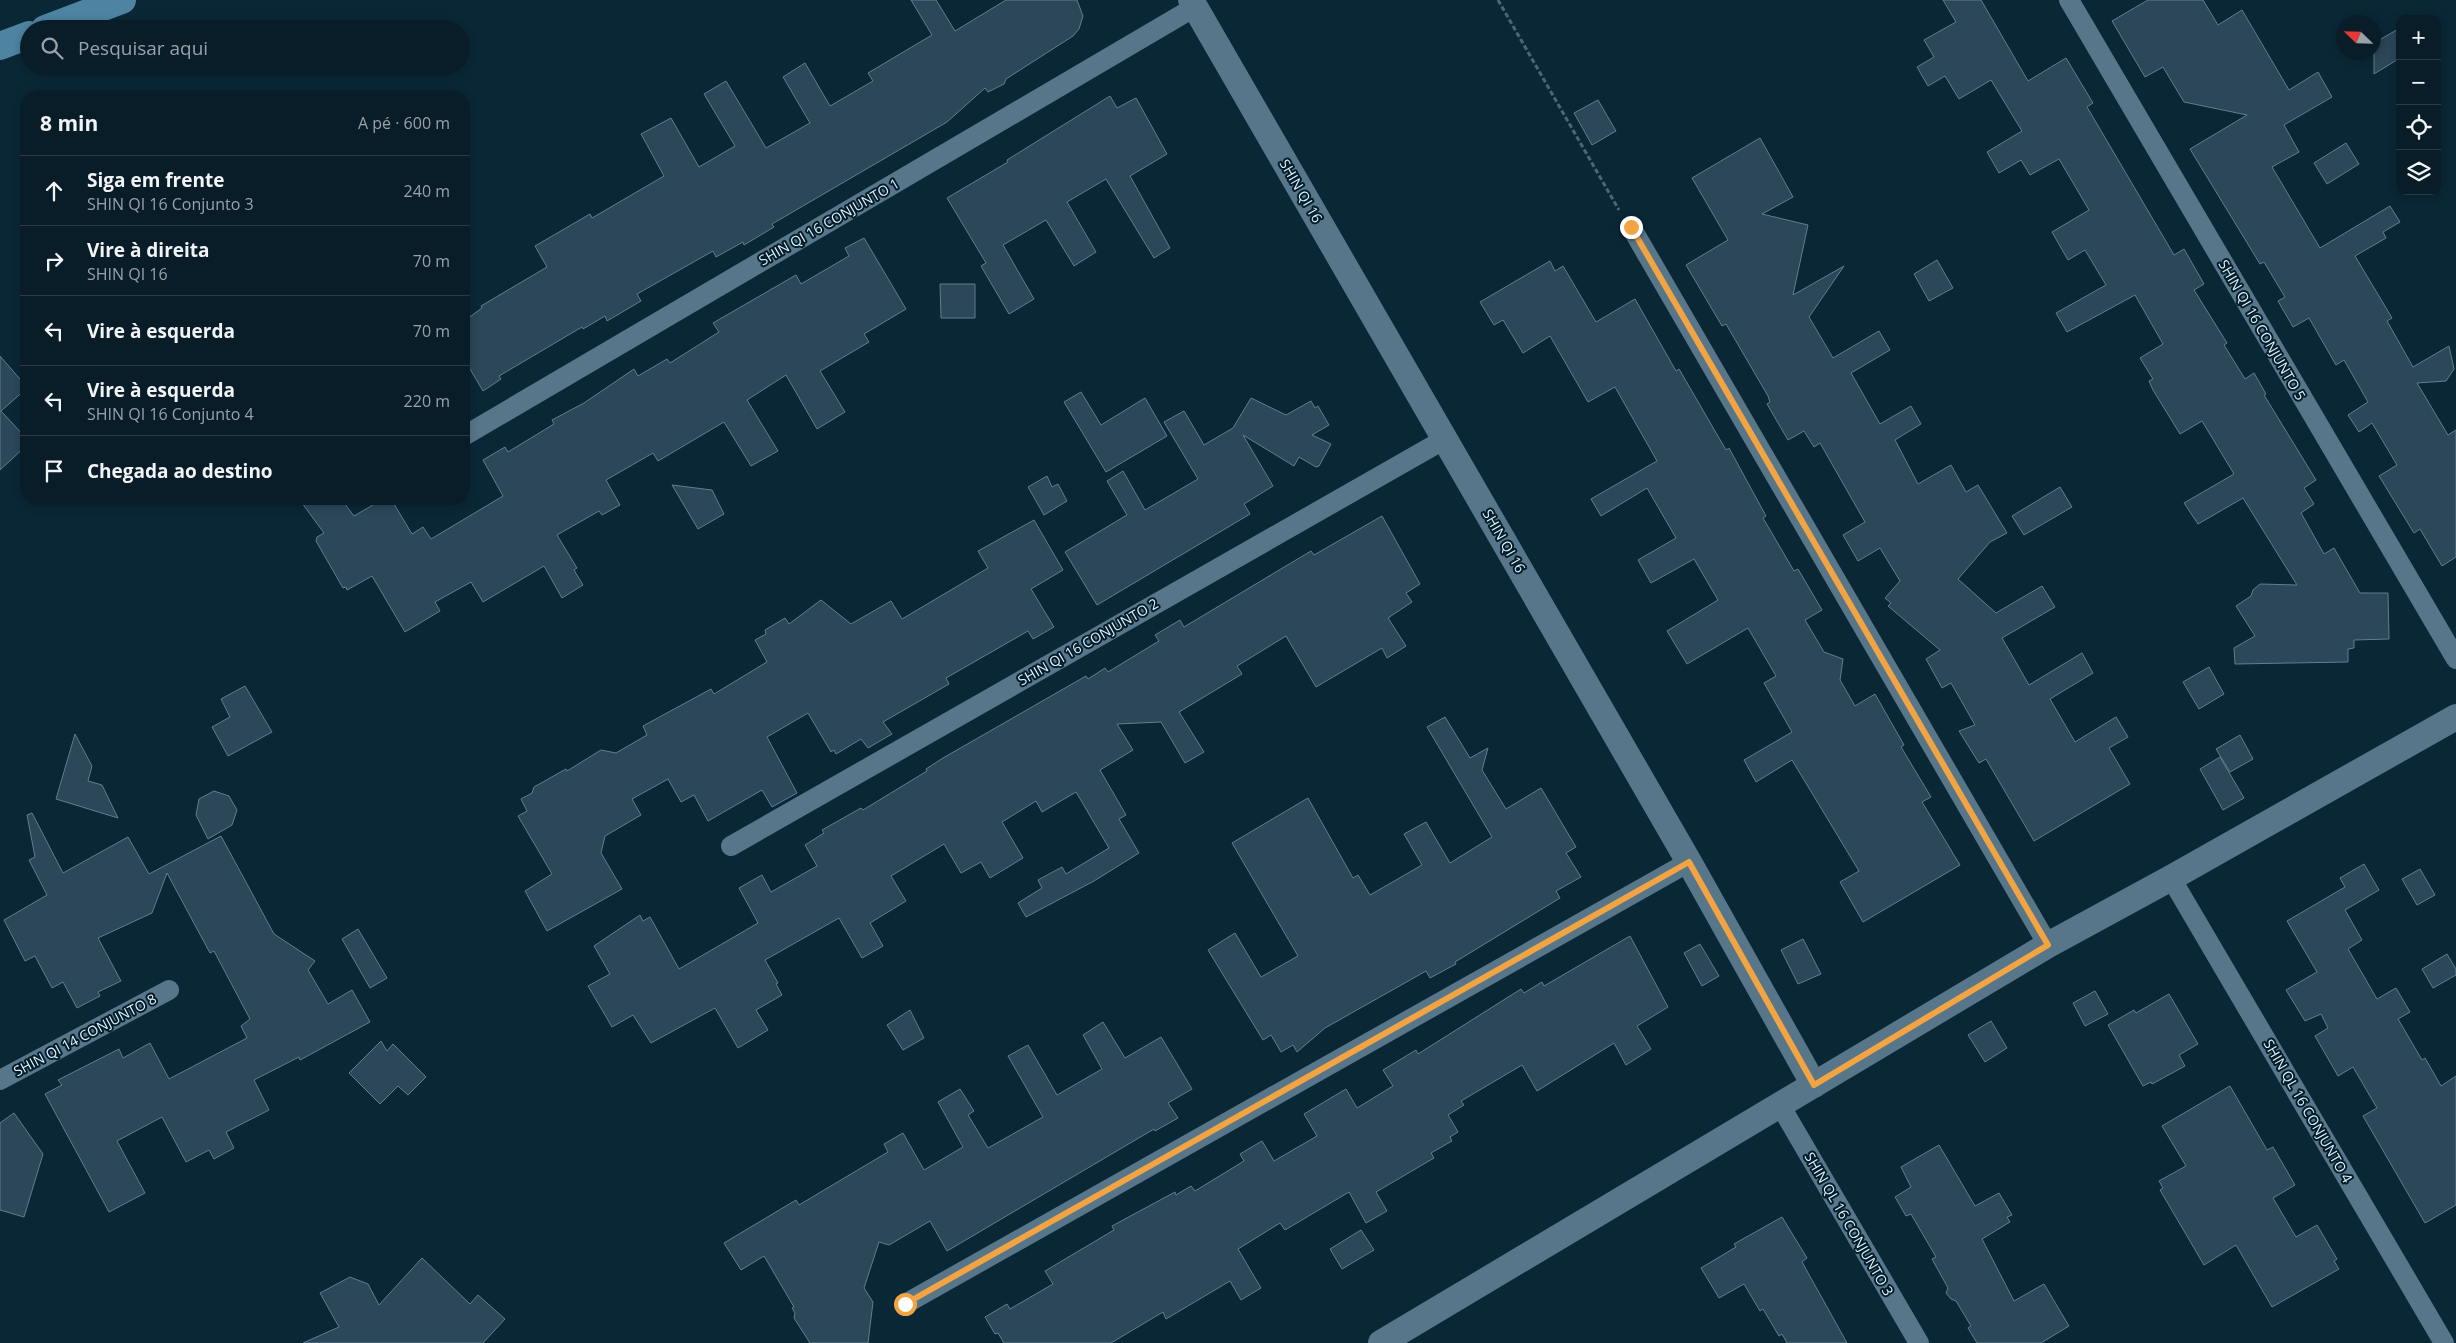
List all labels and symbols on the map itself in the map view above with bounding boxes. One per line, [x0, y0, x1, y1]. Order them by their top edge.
north arrow [2336, 15, 2381, 60]
street label: SHIN QI 16 [1276, 155, 1327, 226]
street label: SHIN QI 16 CONJUNTO 1 [755, 174, 902, 270]
route end [1620, 216, 1643, 239]
street label: SHIN QI 16 CONJUNTO 5 [2214, 256, 2310, 403]
street label: SHIN QI 16 [1479, 505, 1530, 576]
street label: SHIN QI 16 CONJUNTO 2 [1014, 594, 1161, 690]
street label: SHIN QI 14 CONJUNTO 8 [10, 989, 159, 1080]
street label: SHIN QL 16 CONJUNTO 4 [2260, 1036, 2357, 1186]
street label: SHIN QL 16 CONJUNTO 3 [1801, 1149, 1898, 1299]
route start [894, 1293, 917, 1316]

